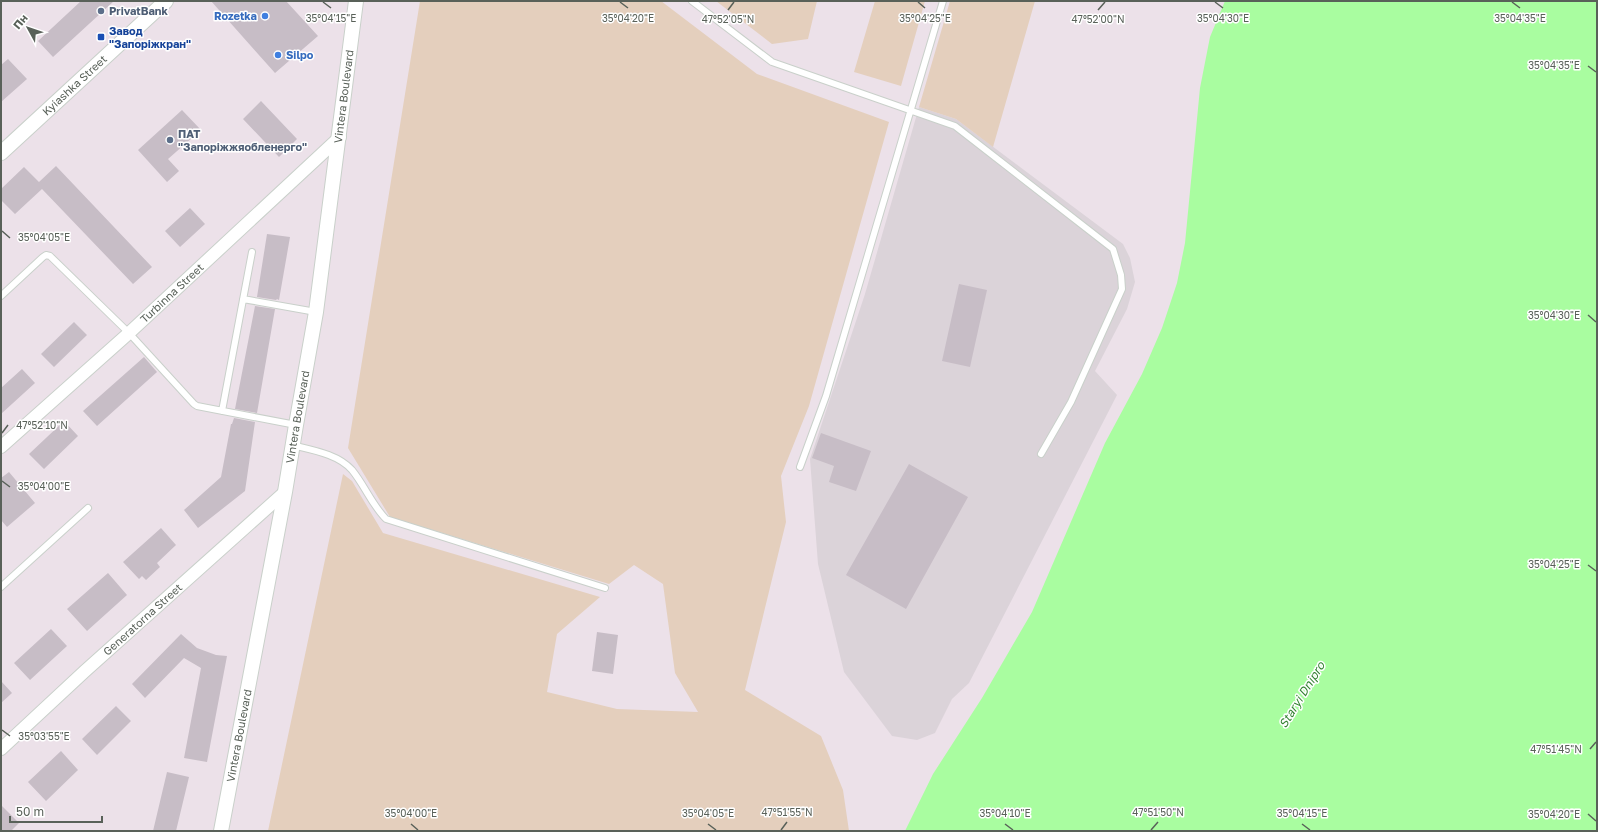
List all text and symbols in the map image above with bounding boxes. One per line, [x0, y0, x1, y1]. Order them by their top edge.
place label: PrivatBank [109, 4, 168, 17]
marker: PrivatBank [96, 6, 106, 16]
north arrow [8, 8, 48, 48]
place label: Rozetka [214, 9, 257, 22]
text: Пн [10, 11, 30, 31]
marker: Rozetka [260, 11, 270, 21]
text: 35°04'15"E [306, 12, 356, 24]
text: 35°04'20"E [602, 12, 654, 24]
text: 35°04'25"E [899, 12, 951, 24]
text: 35°04'30"E [1197, 12, 1249, 24]
text: 35°04'35"E [1494, 12, 1546, 24]
text: 47°52'05"N [702, 13, 754, 25]
text: 47°52'00"N [1072, 13, 1125, 25]
place label: Завод "Запоріжкран" [109, 24, 191, 50]
marker: Завод "Запоріжкран" [96, 32, 106, 42]
place label: Silpo [286, 48, 314, 61]
street label: Vintera Boulevard [331, 49, 356, 144]
marker: Silpo [273, 50, 283, 60]
street label: Kyiashka Street [39, 52, 109, 118]
text: 35°04'35"E [1528, 59, 1580, 71]
place label: ПАТ "Запоріжжяобленерго" [178, 127, 307, 153]
marker: ПАТ "Запоріжжяобленерго" [165, 135, 175, 145]
text: 35°04'05"E [18, 231, 70, 243]
street label: Turbinna Street [137, 260, 206, 325]
text: 35°04'30"E [1528, 309, 1580, 321]
street label: Vintera Boulevard [283, 369, 312, 464]
text: 47°52'10"N [16, 419, 68, 431]
text: 35°04'00"E [18, 480, 70, 492]
text: 35°04'25"E [1528, 558, 1580, 570]
street label: Generatorna Street [100, 580, 184, 658]
water label: Staryi Dnipro [1275, 658, 1328, 731]
street label: Vintera Boulevard [223, 688, 254, 783]
text: 35°03'55"E [18, 730, 70, 742]
text: 47°51'45"N [1530, 743, 1582, 755]
scale bar [10, 798, 102, 824]
text: 50 m [16, 804, 44, 819]
text: 47°51'55"N [761, 806, 813, 818]
text: 47°51'50"N [1132, 806, 1184, 818]
text: 35°04'00"E [385, 807, 437, 819]
text: 35°04'05"E [682, 807, 734, 819]
text: 35°04'10"E [979, 807, 1031, 819]
text: 35°04'15"E [1277, 807, 1327, 819]
text: 35°04'20"E [1528, 808, 1580, 820]

